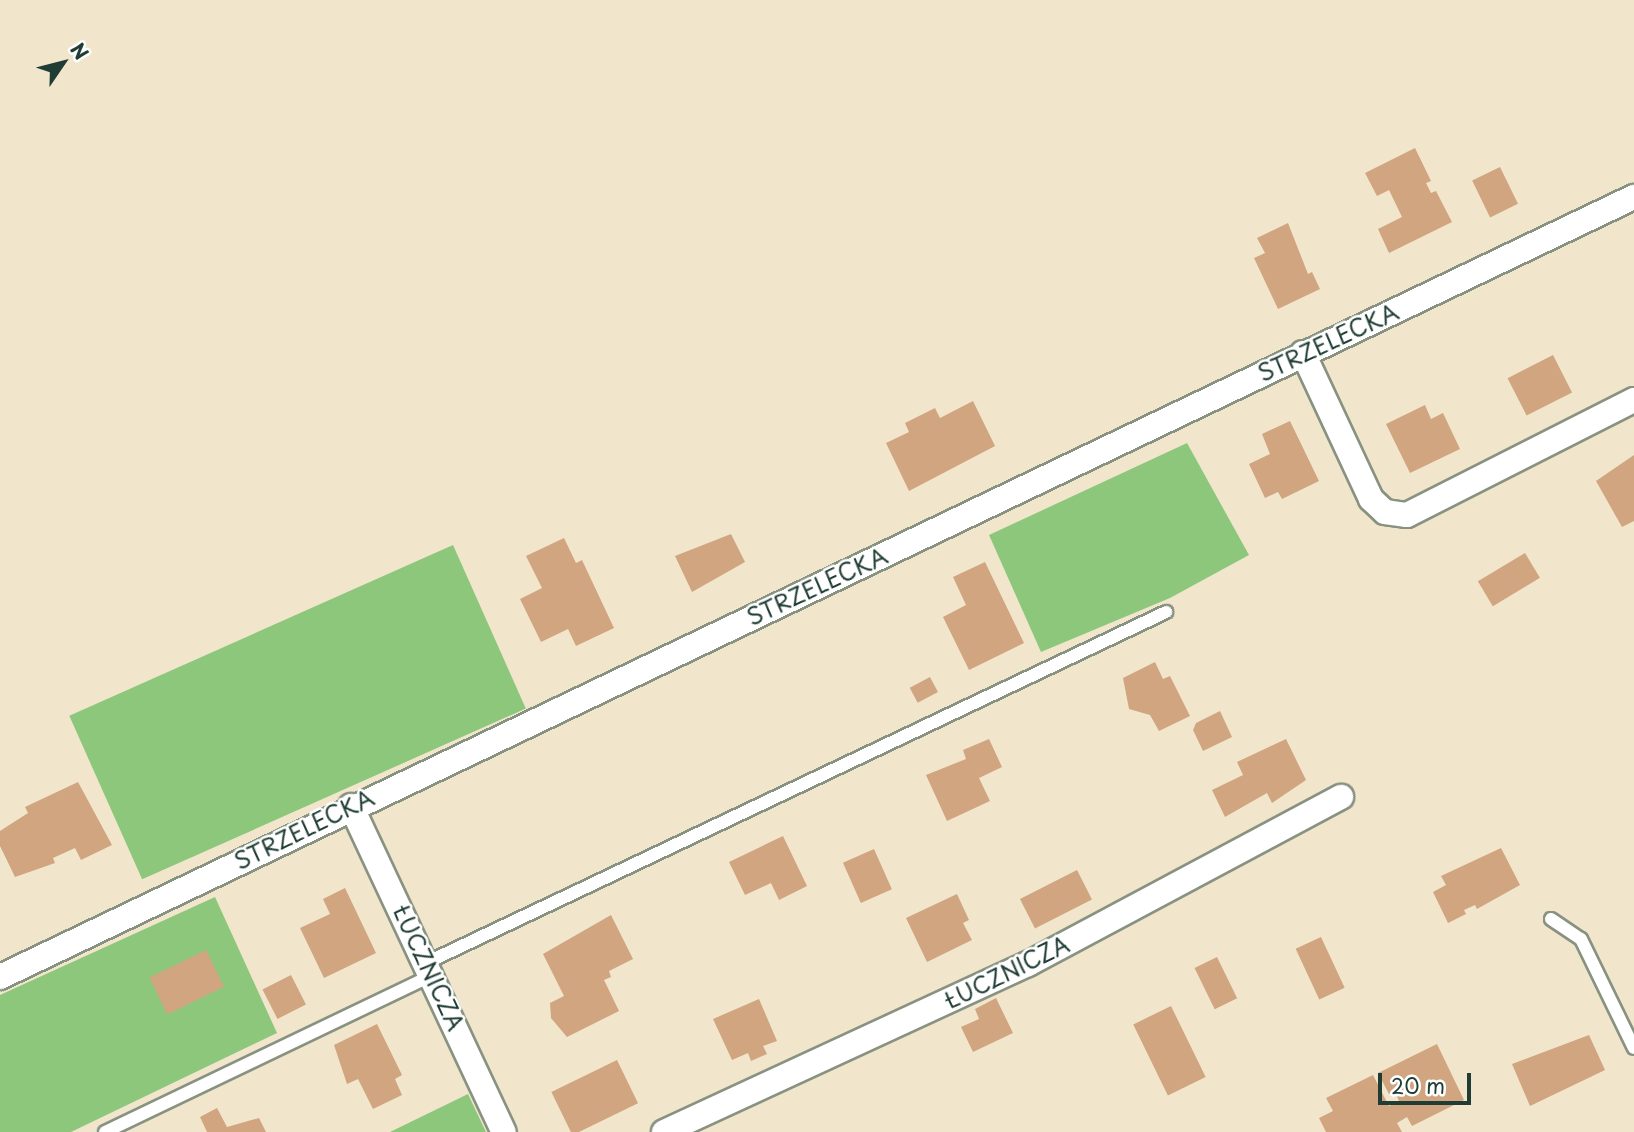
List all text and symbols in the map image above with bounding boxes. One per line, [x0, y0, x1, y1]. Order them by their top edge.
north arrow [28, 28, 98, 98]
text: N [64, 37, 96, 65]
street label: STRZELECKA [1253, 297, 1403, 387]
street label: STRZELECKA [742, 541, 892, 631]
street label: STRZELECKA [229, 783, 379, 875]
street label: ŁUCZNICZA [388, 901, 470, 1035]
street label: ŁUCZNICZA [940, 930, 1074, 1014]
scale bar [1382, 1058, 1475, 1102]
text: 20 m [1391, 1069, 1445, 1101]

